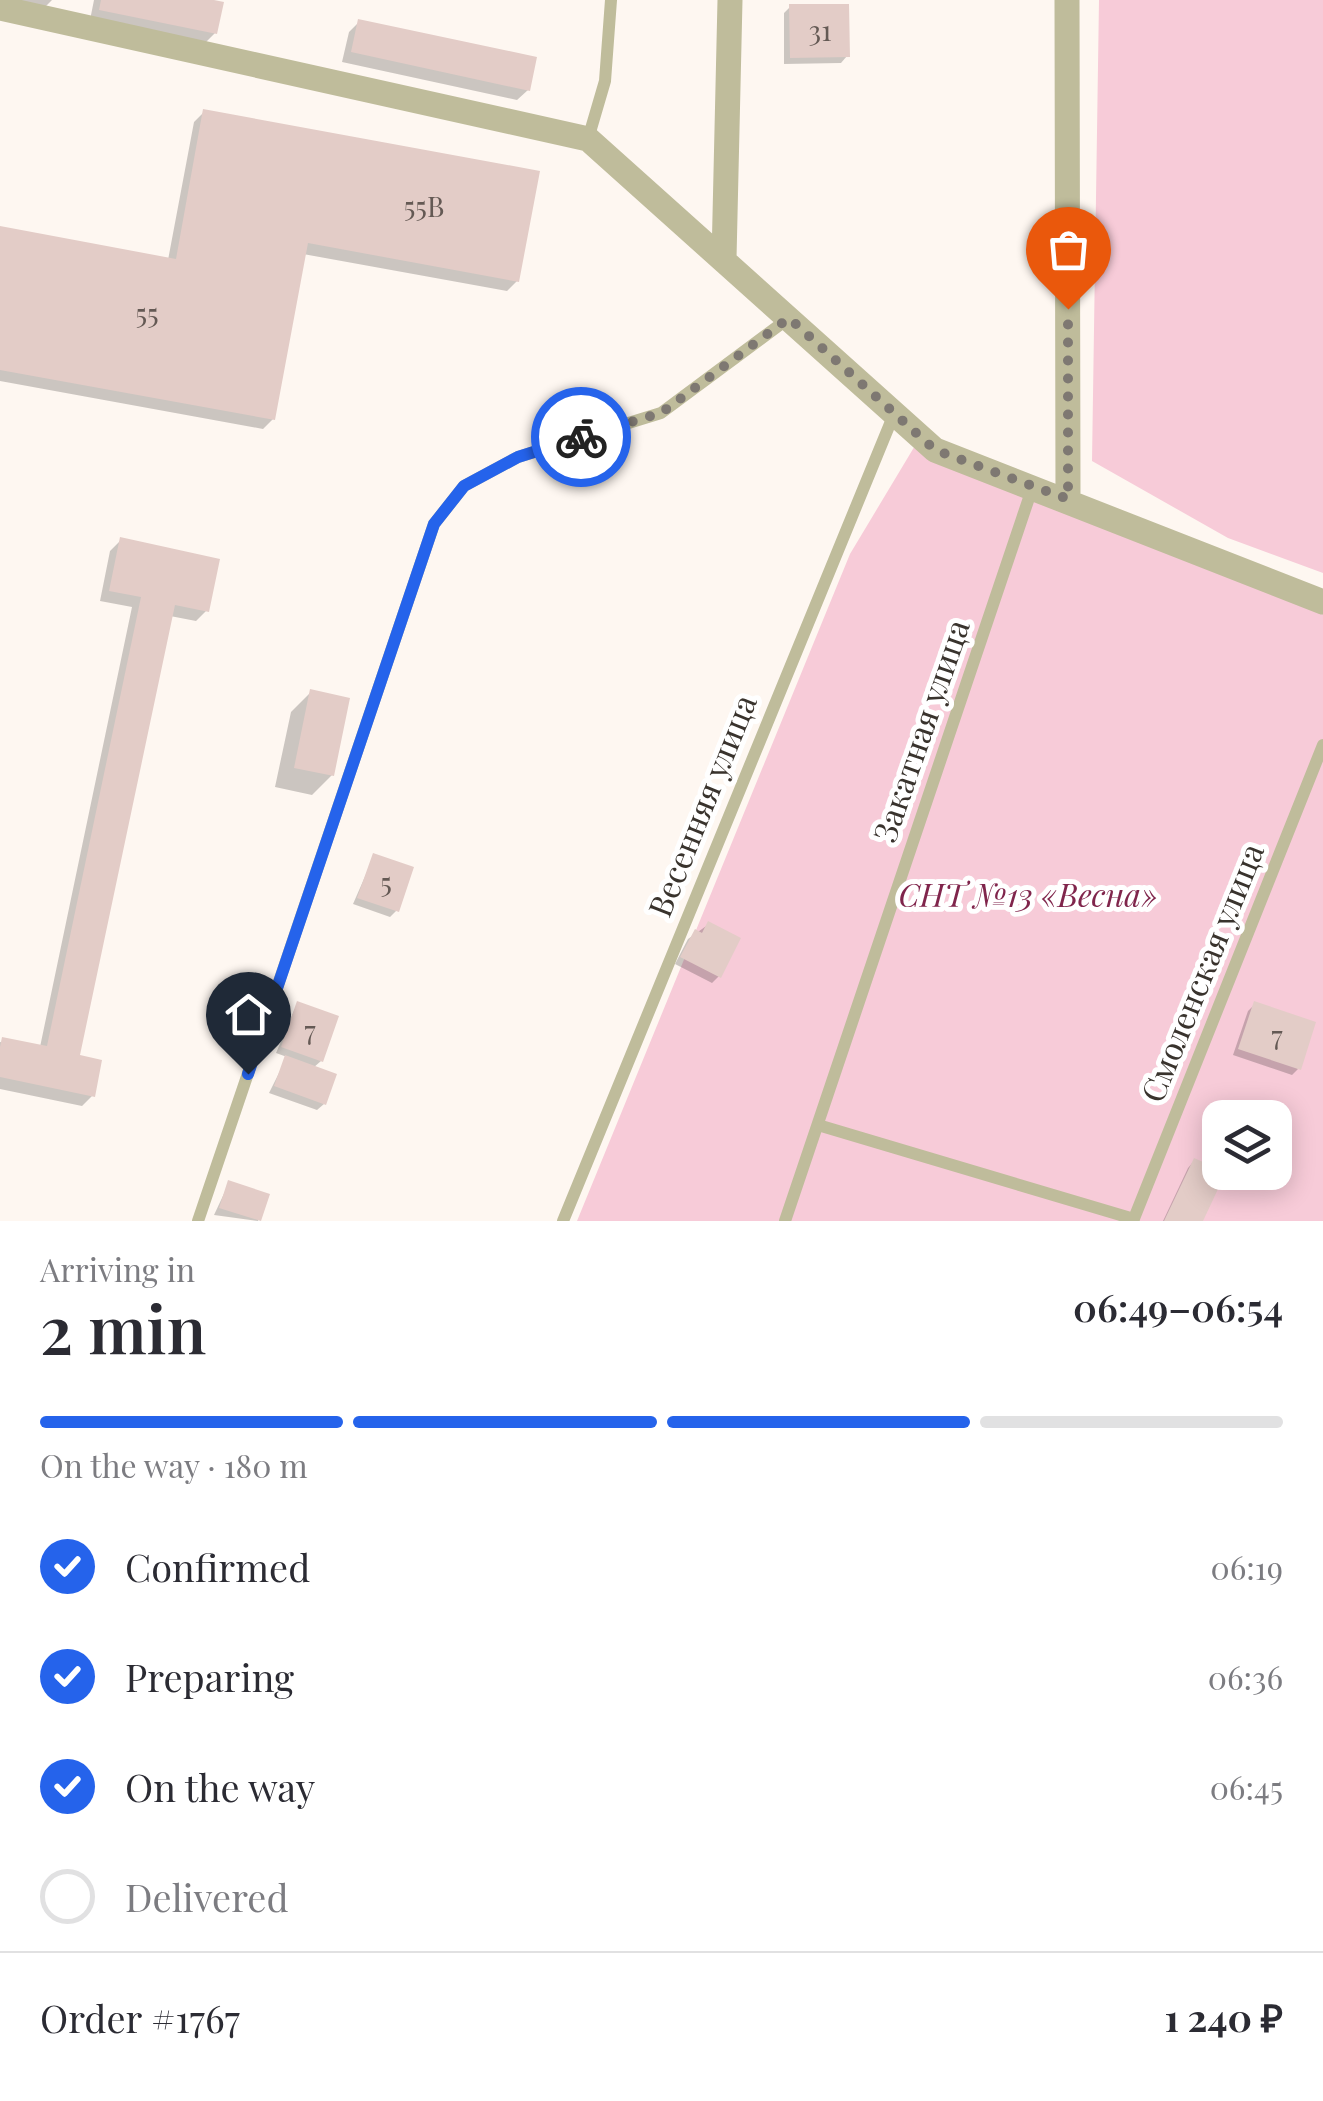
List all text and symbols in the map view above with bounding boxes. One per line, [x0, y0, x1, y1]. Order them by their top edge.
house number: 31 [809, 11, 832, 48]
house number: 55В [404, 187, 444, 224]
pin [1026, 207, 1111, 310]
icon: bag [1041, 222, 1096, 277]
house number: 55 [135, 294, 159, 331]
courier [531, 387, 631, 487]
icon: bike [554, 410, 609, 465]
street label: Закатная улица [861, 613, 978, 847]
street label: Весенняя улица [637, 688, 765, 922]
street label: Смоленская улица [1129, 836, 1272, 1108]
house number: 5 [380, 863, 392, 900]
park label: СНТ №13 «Весна» [899, 872, 1157, 915]
pin [206, 972, 291, 1075]
icon: home [221, 987, 276, 1042]
house number: 7 [304, 1011, 316, 1048]
house number: 7 [1271, 1016, 1283, 1053]
map controls [1202, 1100, 1292, 1190]
button: layers [1202, 1100, 1292, 1190]
text: Arriving in [40, 1247, 195, 1290]
text: 06:49–06:54 [1073, 1281, 1283, 1332]
text: 2 min [40, 1284, 206, 1370]
text: On the way · 180 m [40, 1443, 308, 1486]
icon: check [40, 1539, 95, 1594]
text: Confirmed [125, 1541, 310, 1592]
text: 06:19 [1211, 1545, 1283, 1588]
icon: check [40, 1649, 95, 1704]
text: Preparing [125, 1651, 294, 1702]
text: 06:36 [1208, 1655, 1283, 1698]
icon: check [40, 1759, 95, 1814]
text: On the way [125, 1761, 315, 1812]
text: 06:45 [1210, 1765, 1283, 1808]
text: Delivered [125, 1871, 289, 1922]
text: 1 240 ₽ [1164, 1991, 1283, 2042]
text: Order #1767 [40, 1992, 240, 2043]

